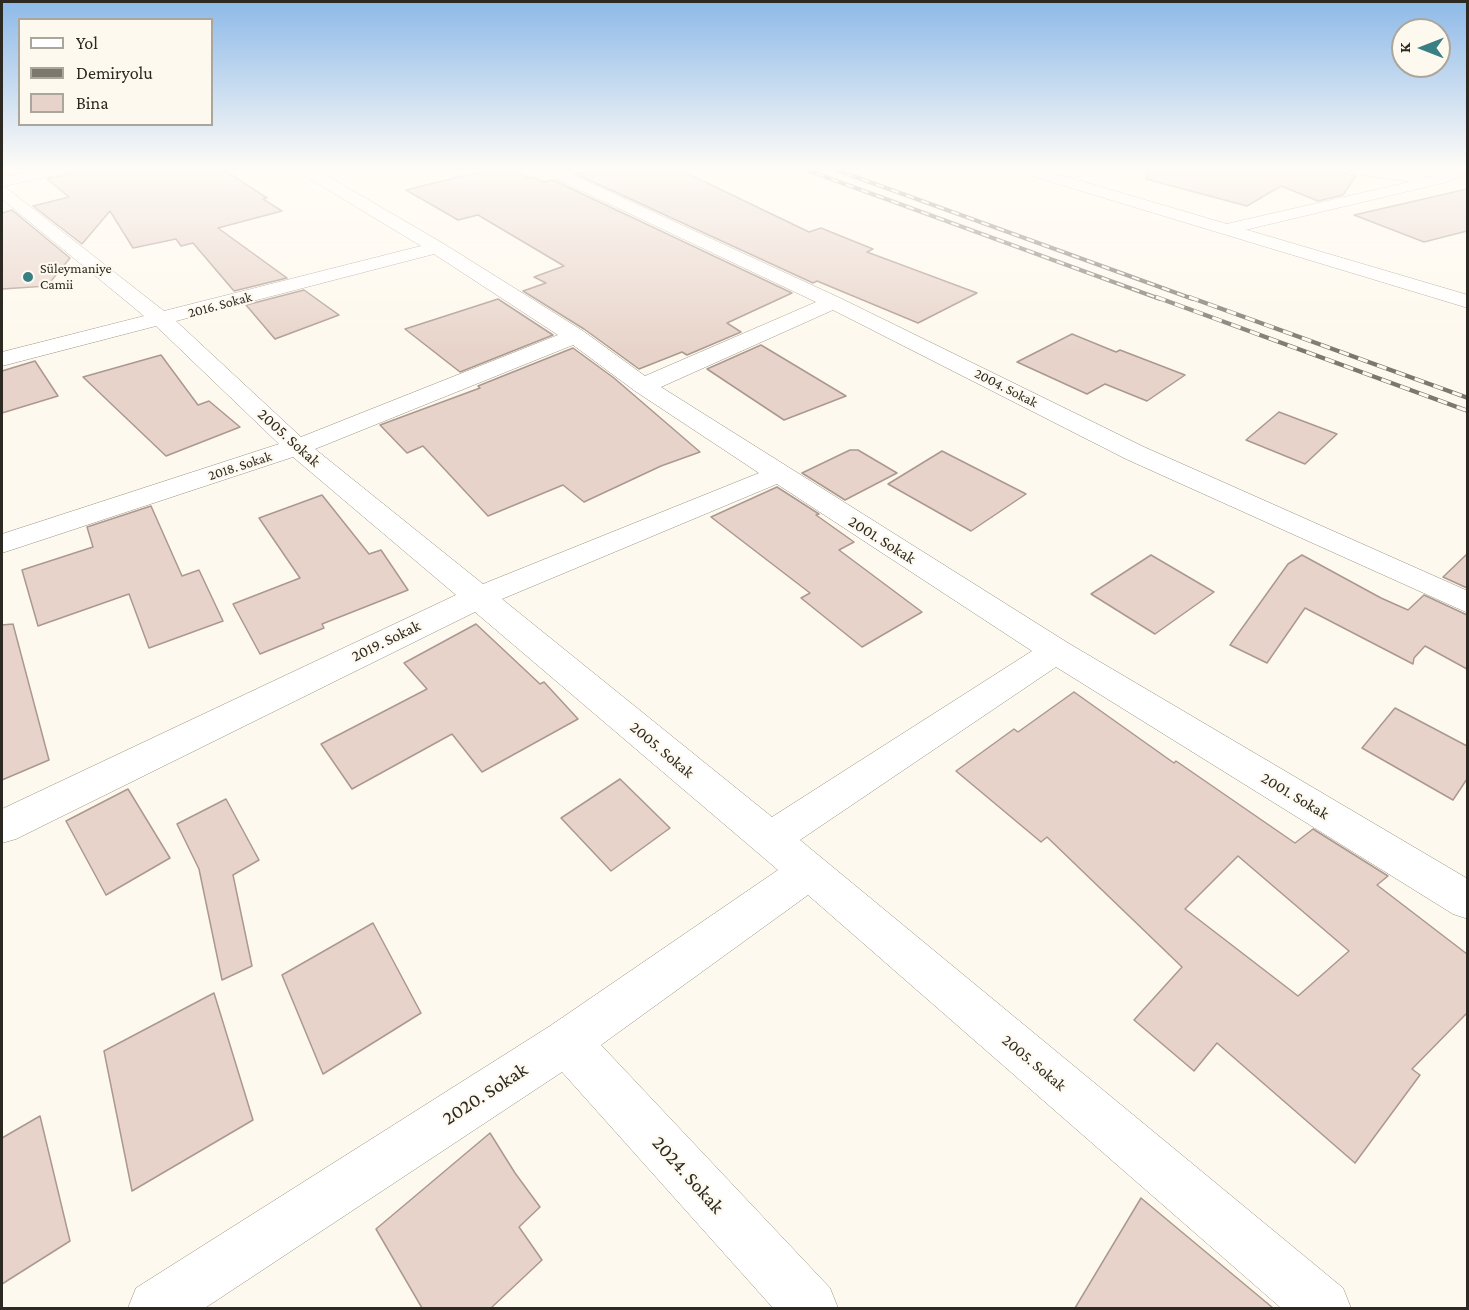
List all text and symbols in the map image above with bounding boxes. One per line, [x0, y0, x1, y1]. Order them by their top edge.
legend [18, 18, 213, 126]
north arrow [1391, 18, 1451, 78]
text: Yol [76, 33, 98, 53]
text: K [1396, 43, 1413, 53]
text: Demiryolu [76, 63, 153, 83]
text: Bina [76, 93, 109, 113]
place label: Süleymaniye Camii [40, 261, 112, 294]
marker: Süleymaniye Camii [21, 270, 35, 284]
street label: 2016. Sokak [186, 288, 254, 322]
street label: 2004. Sokak [972, 365, 1040, 411]
street label: 2005. Sokak [254, 405, 324, 471]
street label: 2018. Sokak [206, 448, 274, 484]
street label: 2001. Sokak [845, 512, 919, 568]
street label: 2019. Sokak [348, 616, 424, 666]
street label: 2005. Sokak [626, 718, 698, 782]
street label: 2001. Sokak [1258, 768, 1332, 824]
street label: 2005. Sokak [998, 1031, 1070, 1095]
street label: 2020. Sokak [438, 1058, 532, 1130]
street label: 2024. Sokak [647, 1131, 729, 1219]

